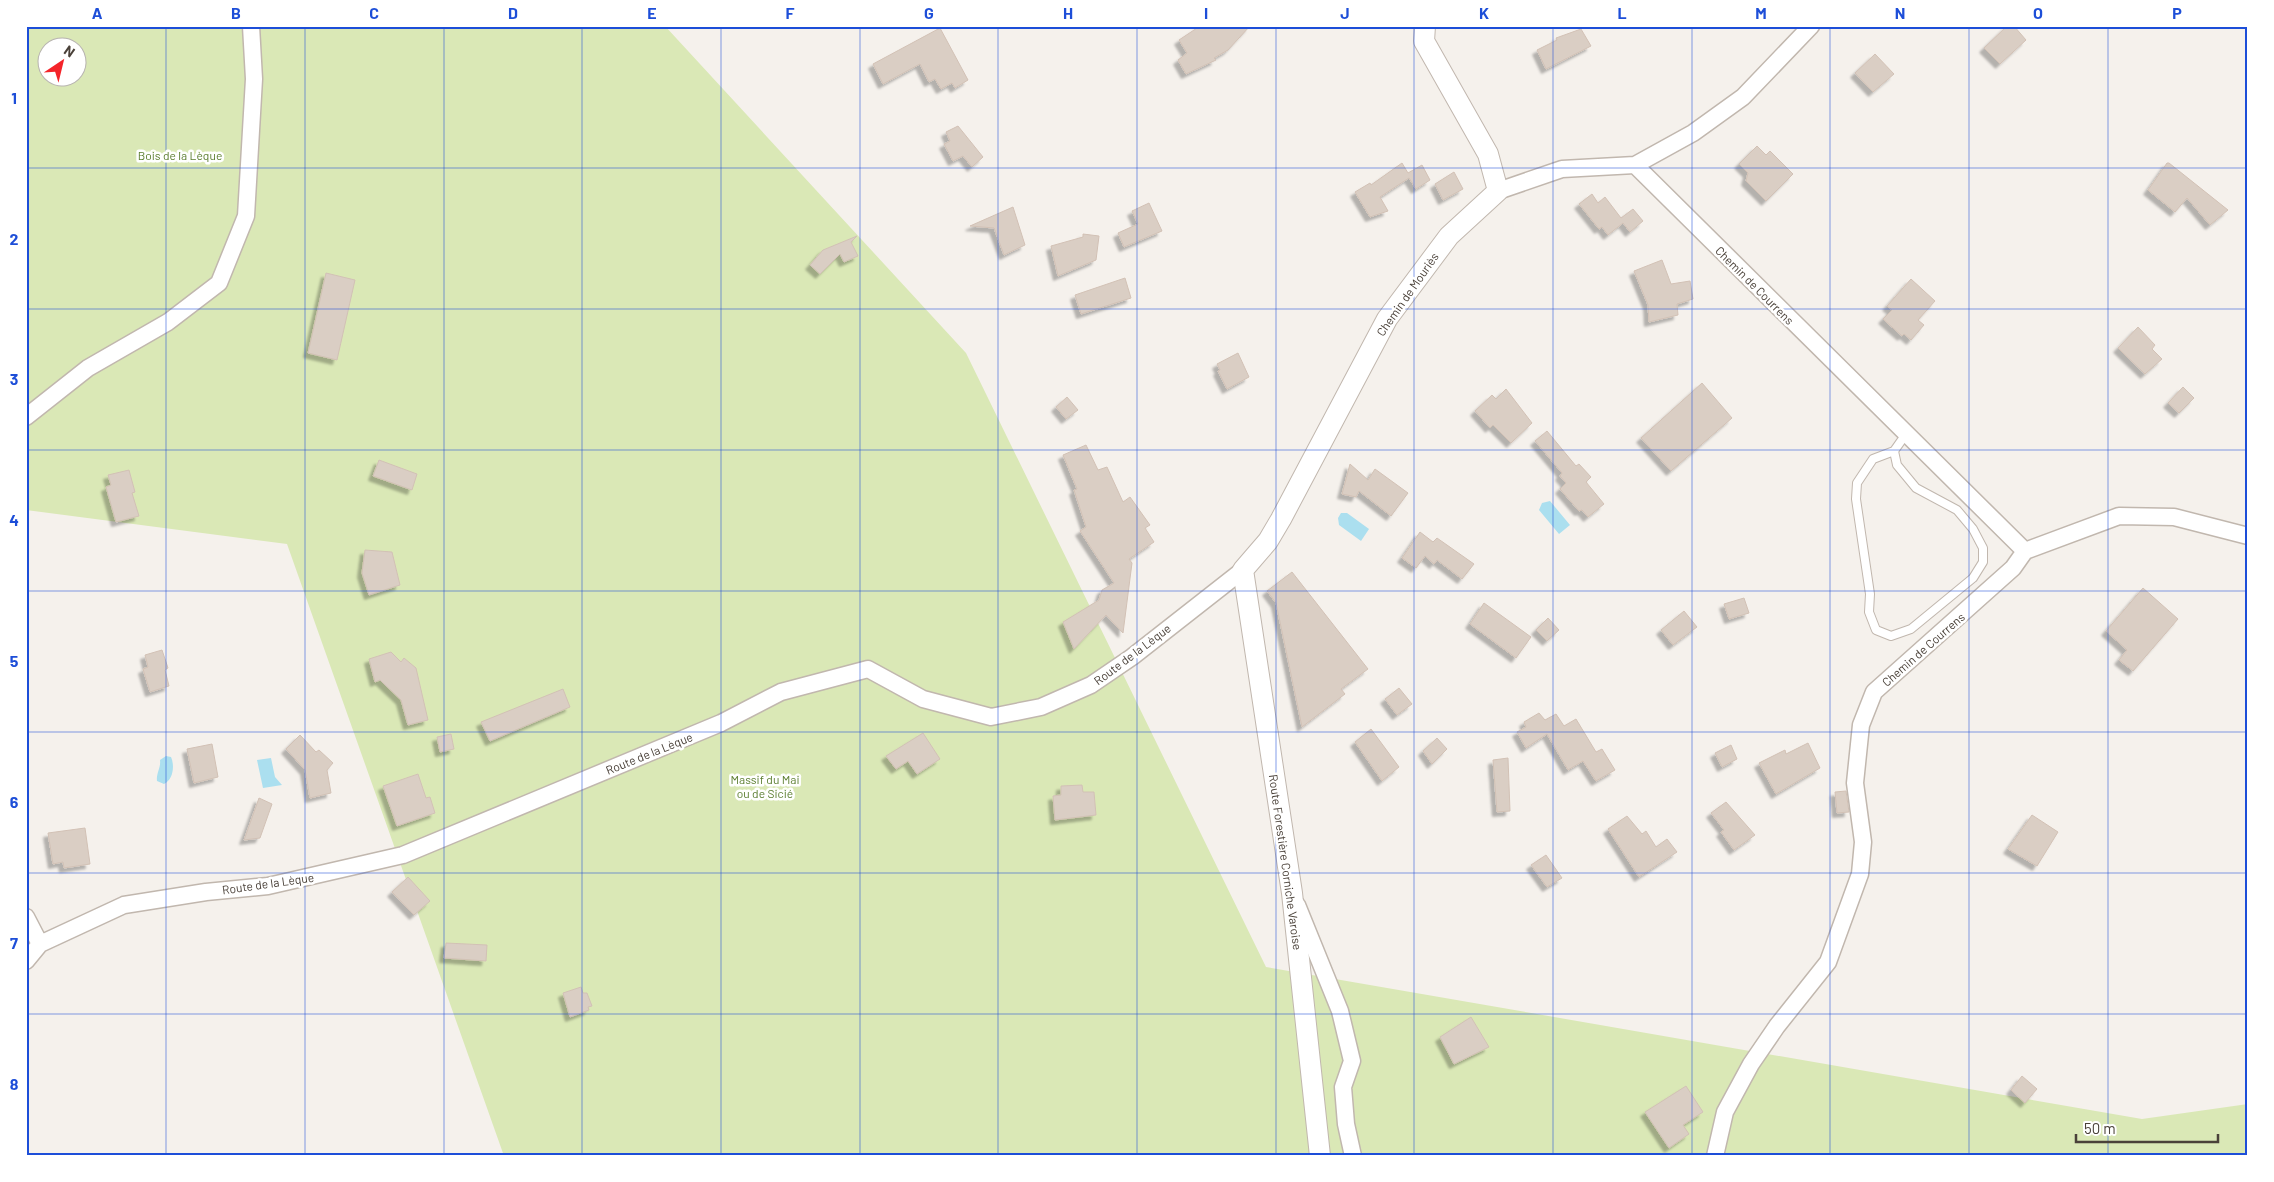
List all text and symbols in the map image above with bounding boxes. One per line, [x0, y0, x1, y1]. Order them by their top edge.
text: A [92, 3, 103, 22]
text: B [231, 3, 241, 22]
text: C [369, 3, 379, 22]
text: D [508, 3, 518, 22]
text: E [647, 3, 657, 22]
text: F [786, 3, 795, 22]
text: G [924, 3, 934, 22]
text: H [1063, 3, 1073, 22]
text: I [1204, 3, 1208, 22]
text: J [1340, 3, 1350, 22]
text: K [1479, 3, 1489, 22]
text: L [1617, 3, 1627, 22]
text: M [1755, 3, 1767, 22]
text: N [1895, 3, 1905, 22]
text: O [2033, 3, 2043, 22]
text: P [2172, 3, 2182, 22]
north arrow [38, 38, 88, 88]
text: N [61, 41, 78, 61]
text: 1 [11, 88, 17, 107]
park label: Bois de la Lèque [138, 148, 222, 162]
text: 2 [10, 229, 19, 248]
street label: Chemin de Courrens [1713, 243, 1797, 327]
street label: Chemin de Mouriès [1373, 250, 1441, 338]
text: 3 [10, 369, 18, 388]
text: 4 [9, 510, 19, 529]
street label: Chemin de Courrens [1879, 609, 1967, 689]
street label: Route de la Lèque [1091, 621, 1173, 687]
text: 5 [10, 651, 19, 670]
street label: Route de la Lèque [603, 729, 695, 777]
park label: Massif du Mai ou de Sicié [731, 772, 799, 800]
street label: Route Forestière Corniche Varoise [1267, 773, 1305, 951]
text: 6 [10, 792, 19, 811]
street label: Route de la Lèque [221, 870, 315, 896]
text: 7 [10, 933, 18, 952]
text: 8 [10, 1074, 19, 1093]
scale bar [2076, 1112, 2219, 1144]
text: 50 m [2084, 1119, 2116, 1137]

